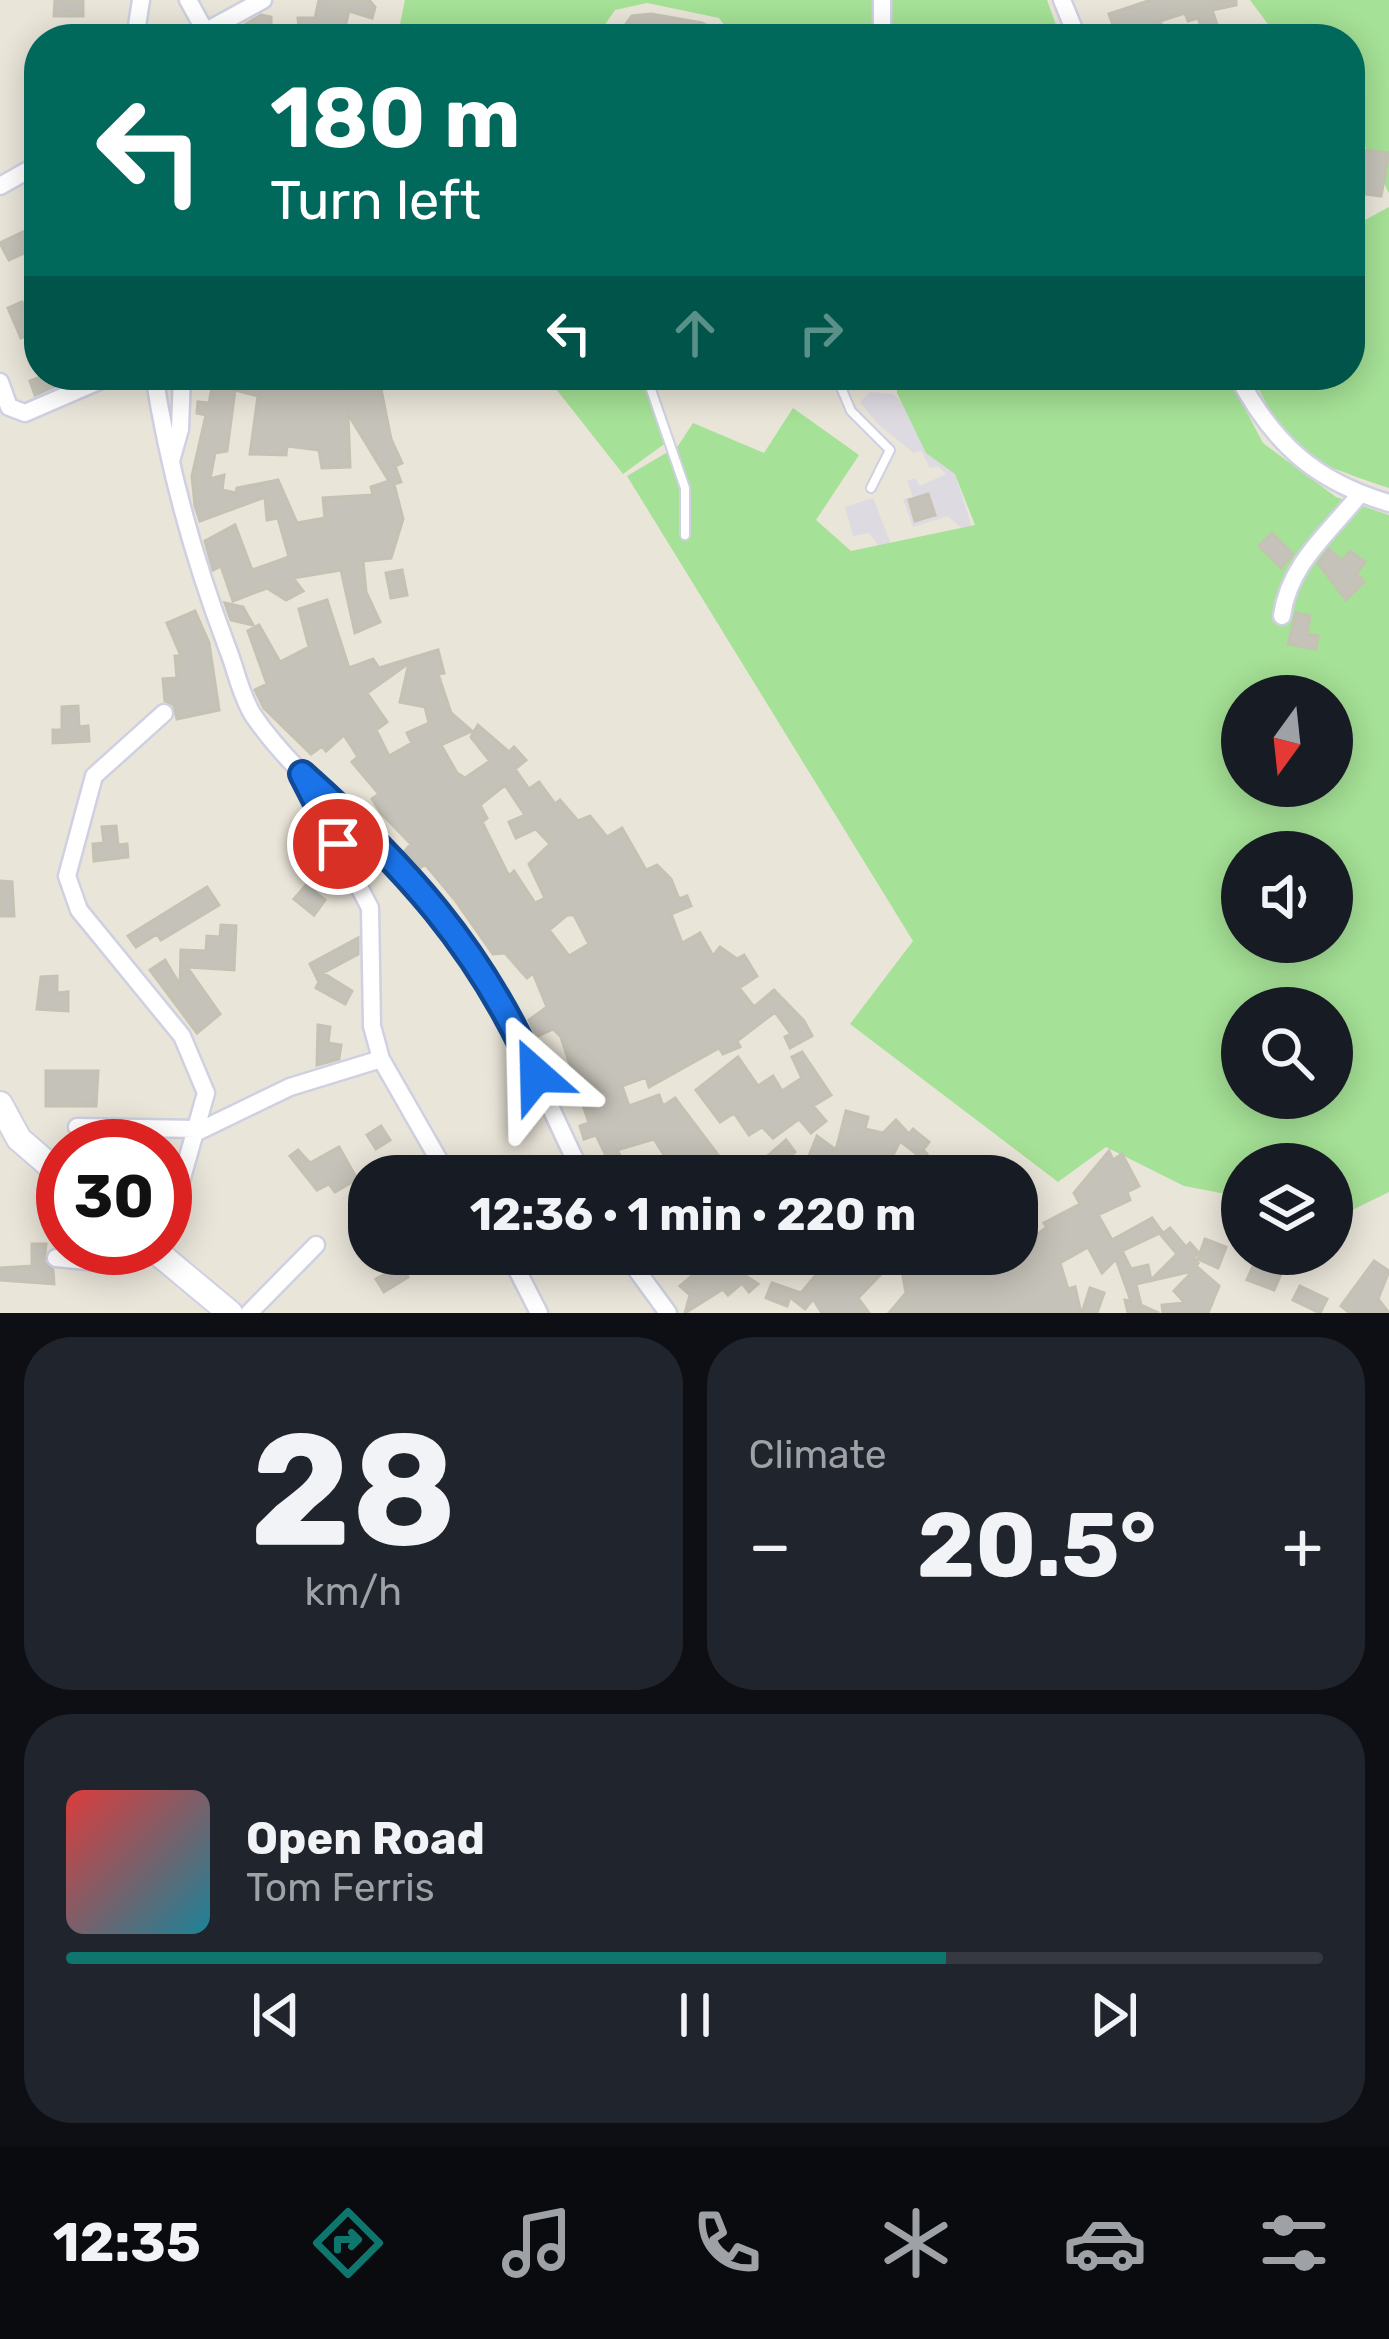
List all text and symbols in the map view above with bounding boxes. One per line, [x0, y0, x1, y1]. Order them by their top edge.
text: 180 m [270, 68, 521, 168]
icon: left [72, 72, 228, 228]
text: Turn left [270, 169, 481, 233]
icon: left [536, 300, 602, 366]
icon: ahead [662, 300, 728, 366]
icon: right [788, 300, 854, 366]
north arrow [1221, 675, 1353, 807]
map controls [1221, 675, 1353, 1275]
pin [287, 793, 389, 895]
icon: arrive [305, 811, 371, 877]
button: sound [1221, 831, 1353, 963]
button: search [1221, 987, 1353, 1119]
position arrow [473, 1012, 599, 1138]
speed limit sign: 30 [36, 1119, 192, 1275]
button: layers [1221, 1143, 1353, 1275]
text: 12:36 · 1 min · 220 m [470, 1188, 916, 1241]
text: 28 [250, 1398, 457, 1583]
text: Climate [749, 1432, 887, 1478]
text: 20.5° [917, 1492, 1157, 1599]
text: − [749, 1506, 791, 1585]
text: + [1282, 1506, 1323, 1585]
text: km/h [305, 1569, 402, 1615]
text: Open Road [246, 1812, 485, 1865]
text: Tom Ferris [246, 1865, 435, 1911]
icon: previous [243, 1982, 309, 2048]
icon: pause [662, 1982, 728, 2048]
icon: next [1081, 1982, 1147, 2048]
icon: directions [306, 2201, 390, 2285]
icon: music [495, 2201, 579, 2285]
icon: phone [685, 2201, 769, 2285]
icon: climate [874, 2201, 958, 2285]
icon: car [1063, 2201, 1147, 2285]
icon: filters [1252, 2201, 1336, 2285]
text: 12:35 [53, 2211, 201, 2275]

